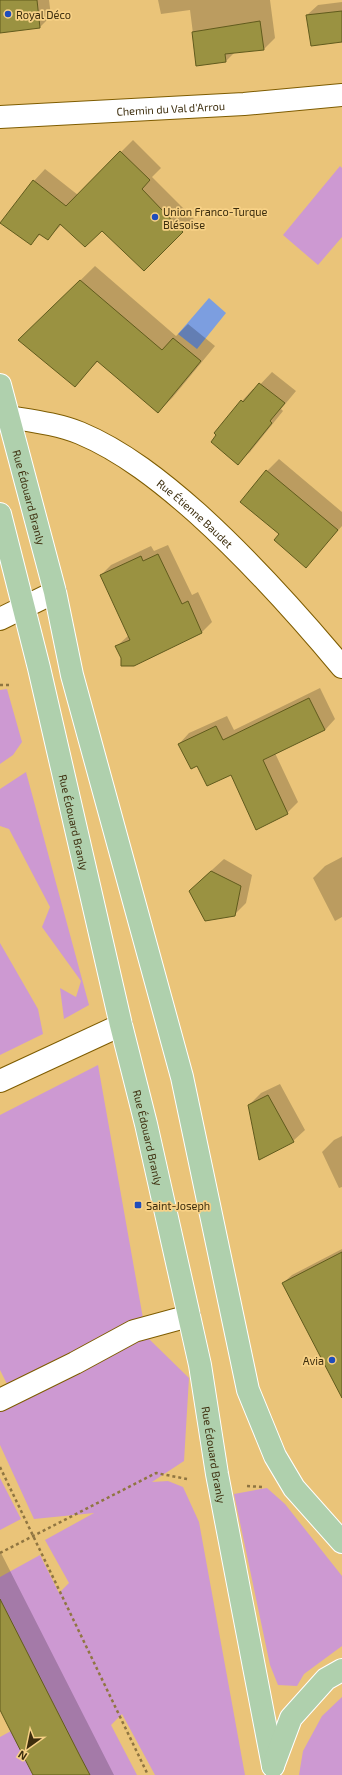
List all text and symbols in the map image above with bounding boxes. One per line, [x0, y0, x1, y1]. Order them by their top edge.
place label: Royal Déco [16, 8, 71, 21]
marker: Royal Déco [3, 9, 13, 19]
street label: Chemin du Val d'Arrou [116, 99, 225, 117]
place label: Union Franco-Turque Blésoise [163, 205, 268, 231]
marker: Union Franco-Turque Blésoise [150, 212, 160, 222]
street label: Rue Édouard Branly [11, 448, 49, 546]
street label: Rue Étienne Baudet [155, 476, 236, 550]
street label: Rue Édouard Branly [57, 773, 92, 872]
street label: Rue Édouard Branly [131, 1088, 166, 1187]
place label: Saint-Joseph [146, 1199, 210, 1212]
marker: Saint-Joseph [133, 1200, 143, 1210]
place label: Avia [303, 1354, 324, 1367]
marker: Avia [327, 1355, 337, 1365]
street label: Rue Édouard Branly [200, 1405, 229, 1504]
north arrow [8, 1727, 48, 1767]
text: N [15, 1748, 29, 1763]

